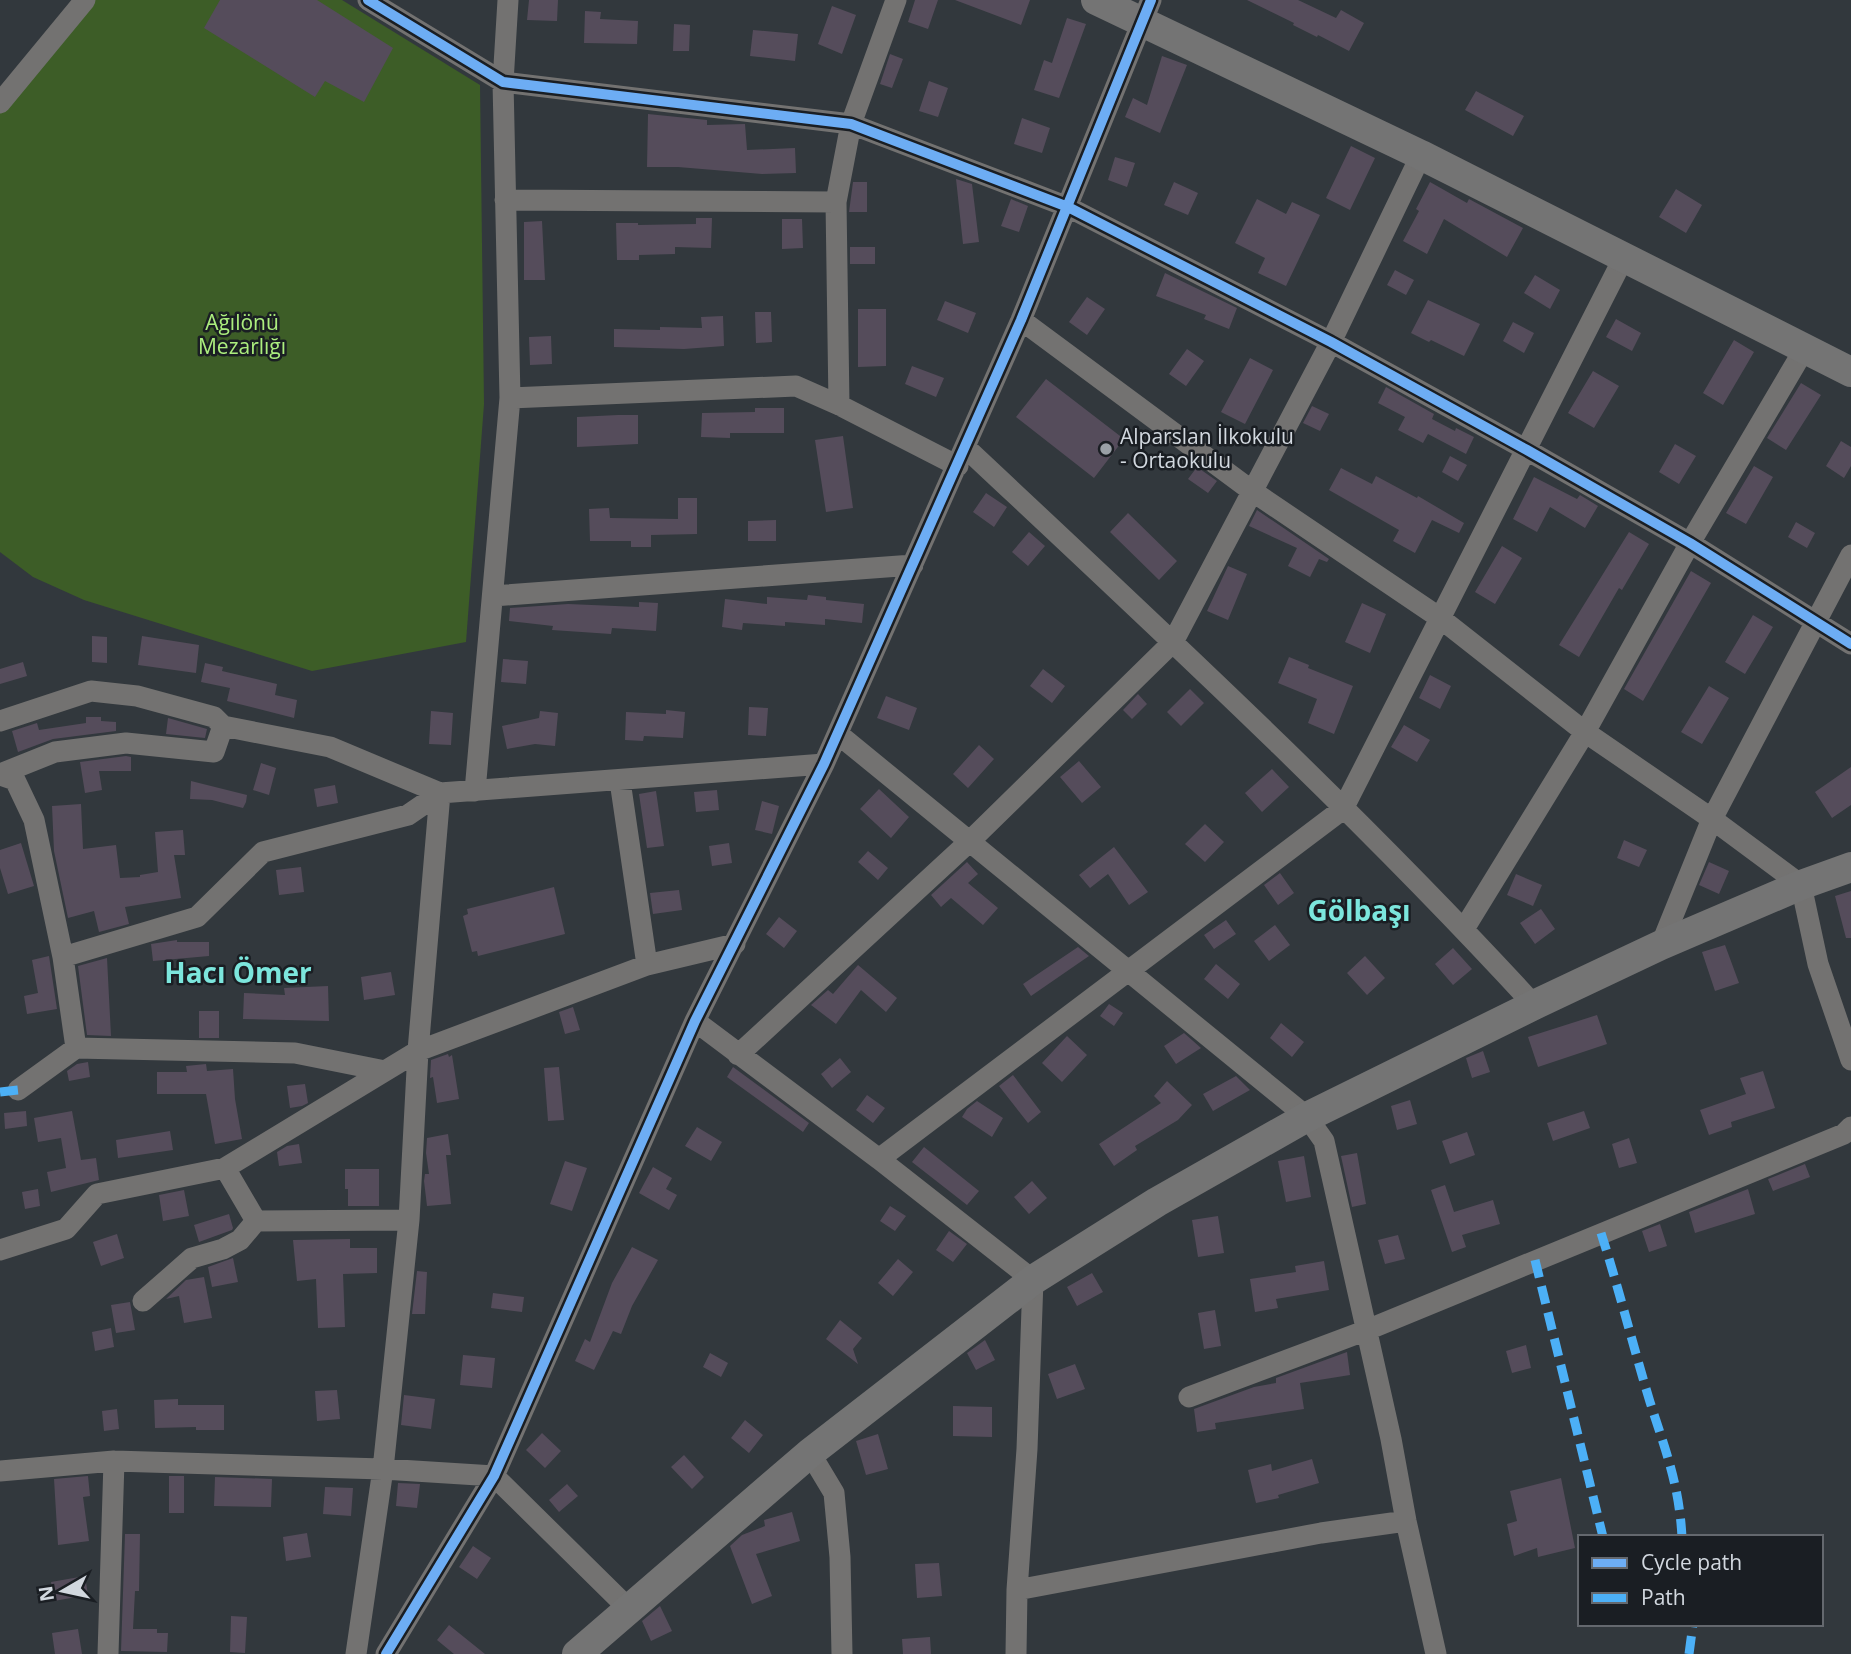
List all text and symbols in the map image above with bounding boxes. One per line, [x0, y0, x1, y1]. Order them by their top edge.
park label: Ağılönü Mezarlığı [198, 308, 286, 360]
place label: Alparslan İlkokulu - Ortaokulu [1120, 422, 1294, 474]
marker: Alparslan İlkokulu - Ortaokulu [1098, 441, 1114, 457]
district label: Gölbaşı [1307, 891, 1411, 929]
district label: Hacı Ömer [164, 953, 312, 991]
legend [1578, 1535, 1823, 1626]
text: Cycle path [1641, 1548, 1742, 1576]
north arrow [28, 1556, 98, 1626]
text: Path [1641, 1583, 1686, 1611]
text: N [32, 1584, 60, 1603]

